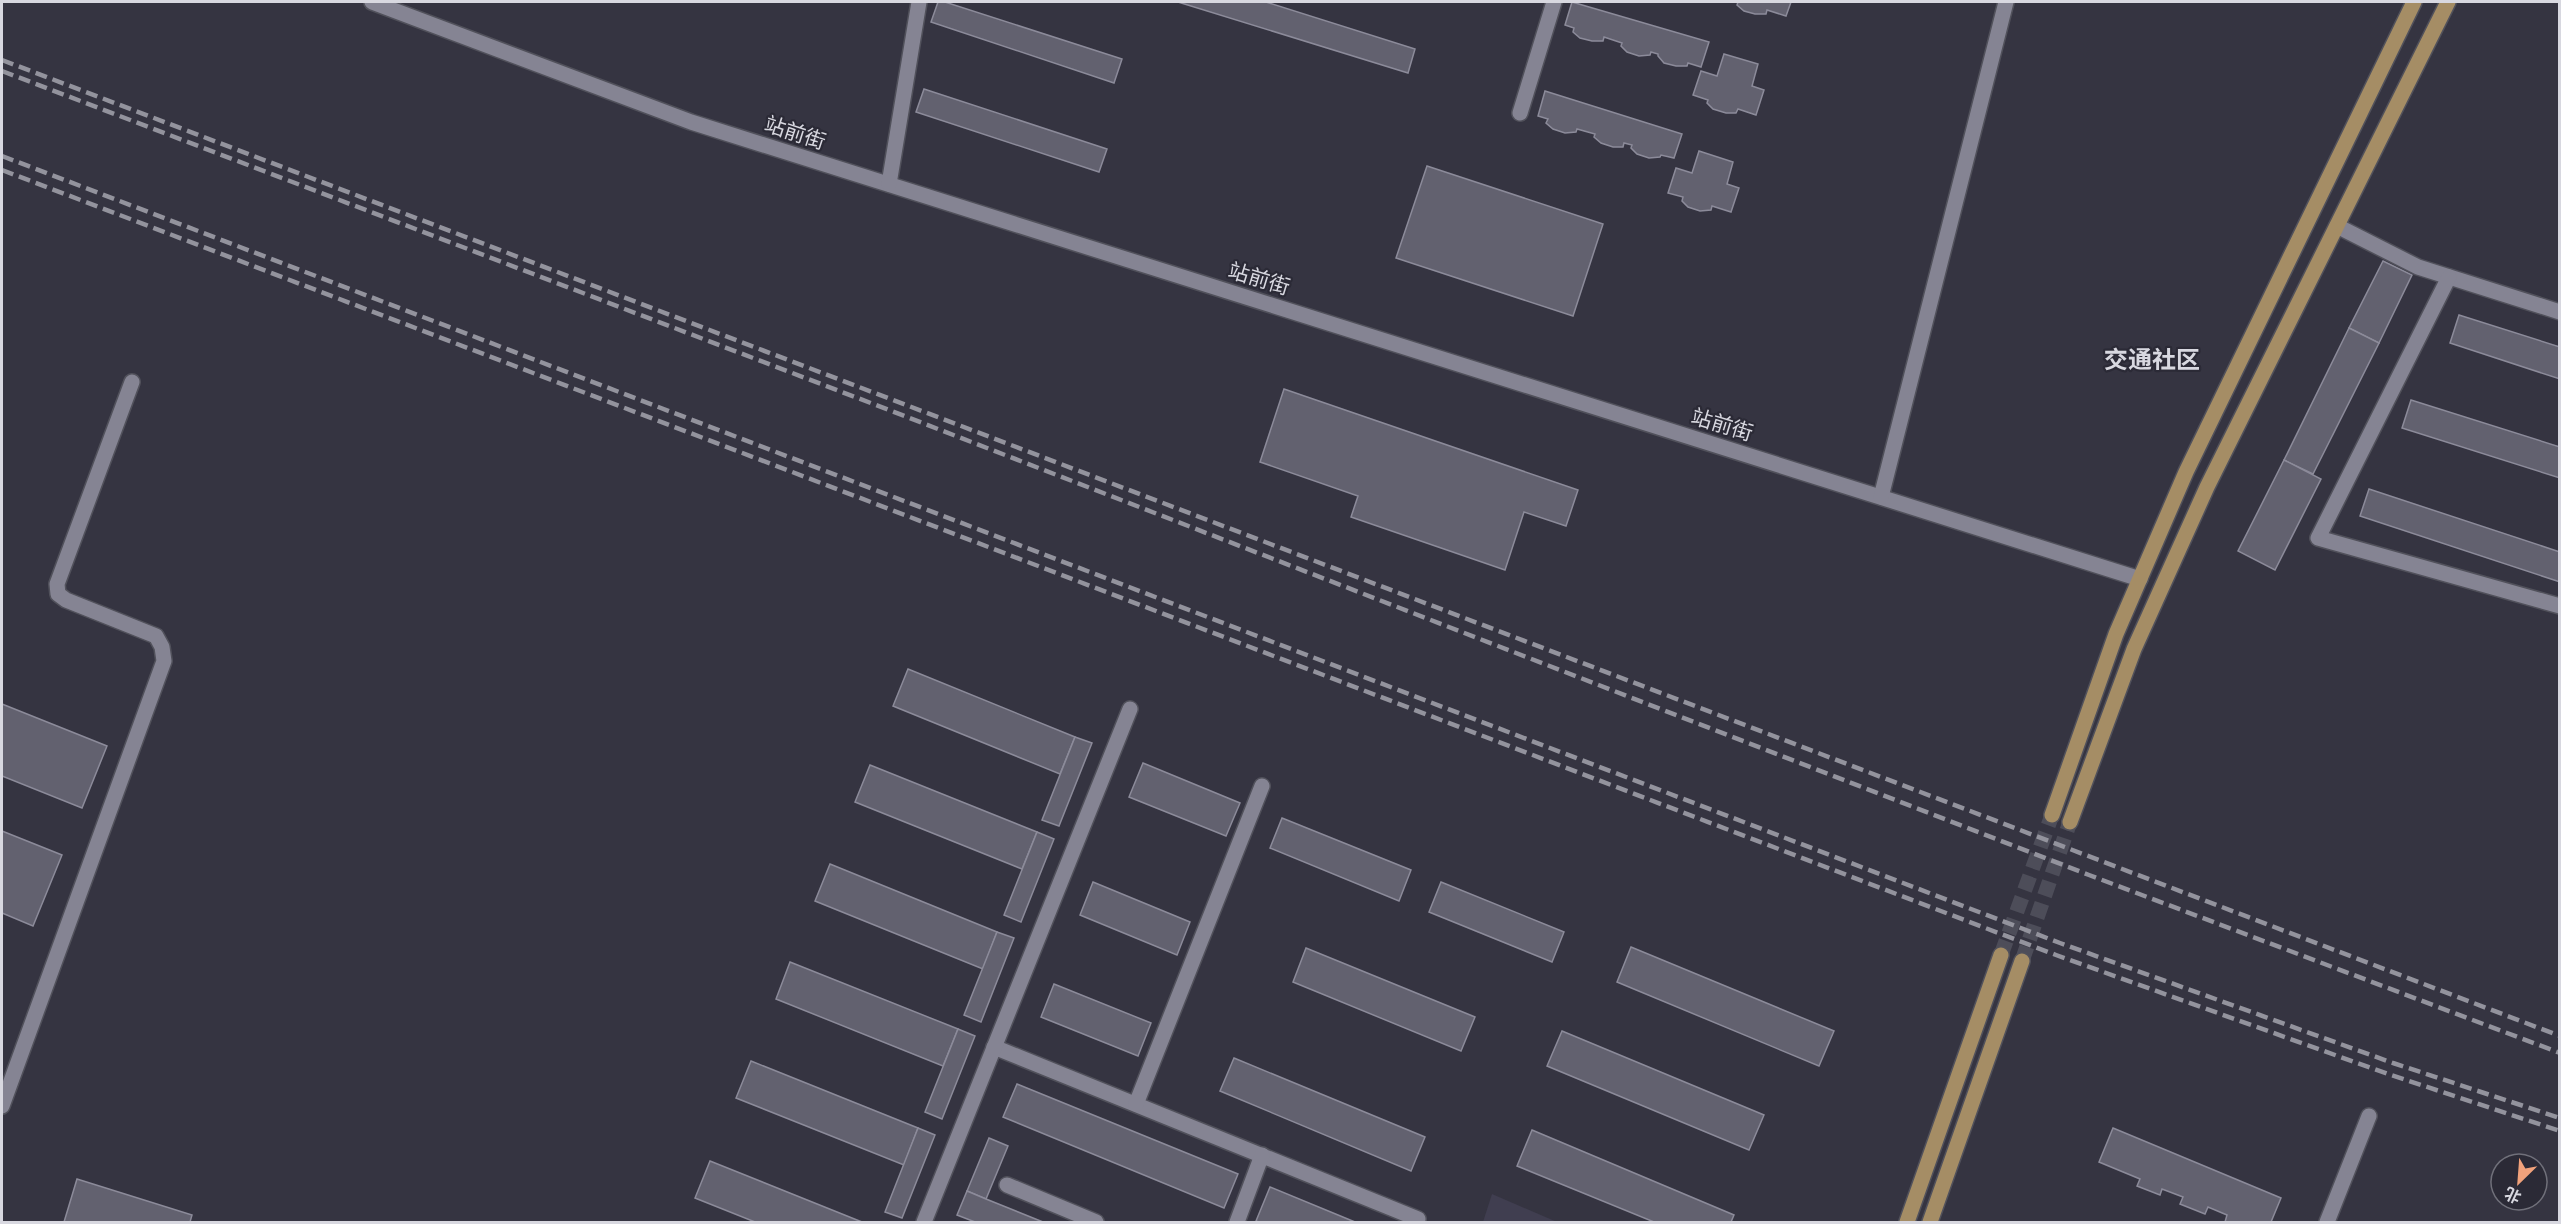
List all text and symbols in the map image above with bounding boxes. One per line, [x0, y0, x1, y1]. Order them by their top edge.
street label: 站前街 [761, 111, 829, 155]
street label: 站前街 [1225, 257, 1293, 301]
district label: 交通社区 [2104, 346, 2200, 374]
street label: 站前街 [1688, 403, 1756, 447]
north arrow [2489, 1152, 2549, 1212]
text: 北 [2502, 1183, 2524, 1207]

